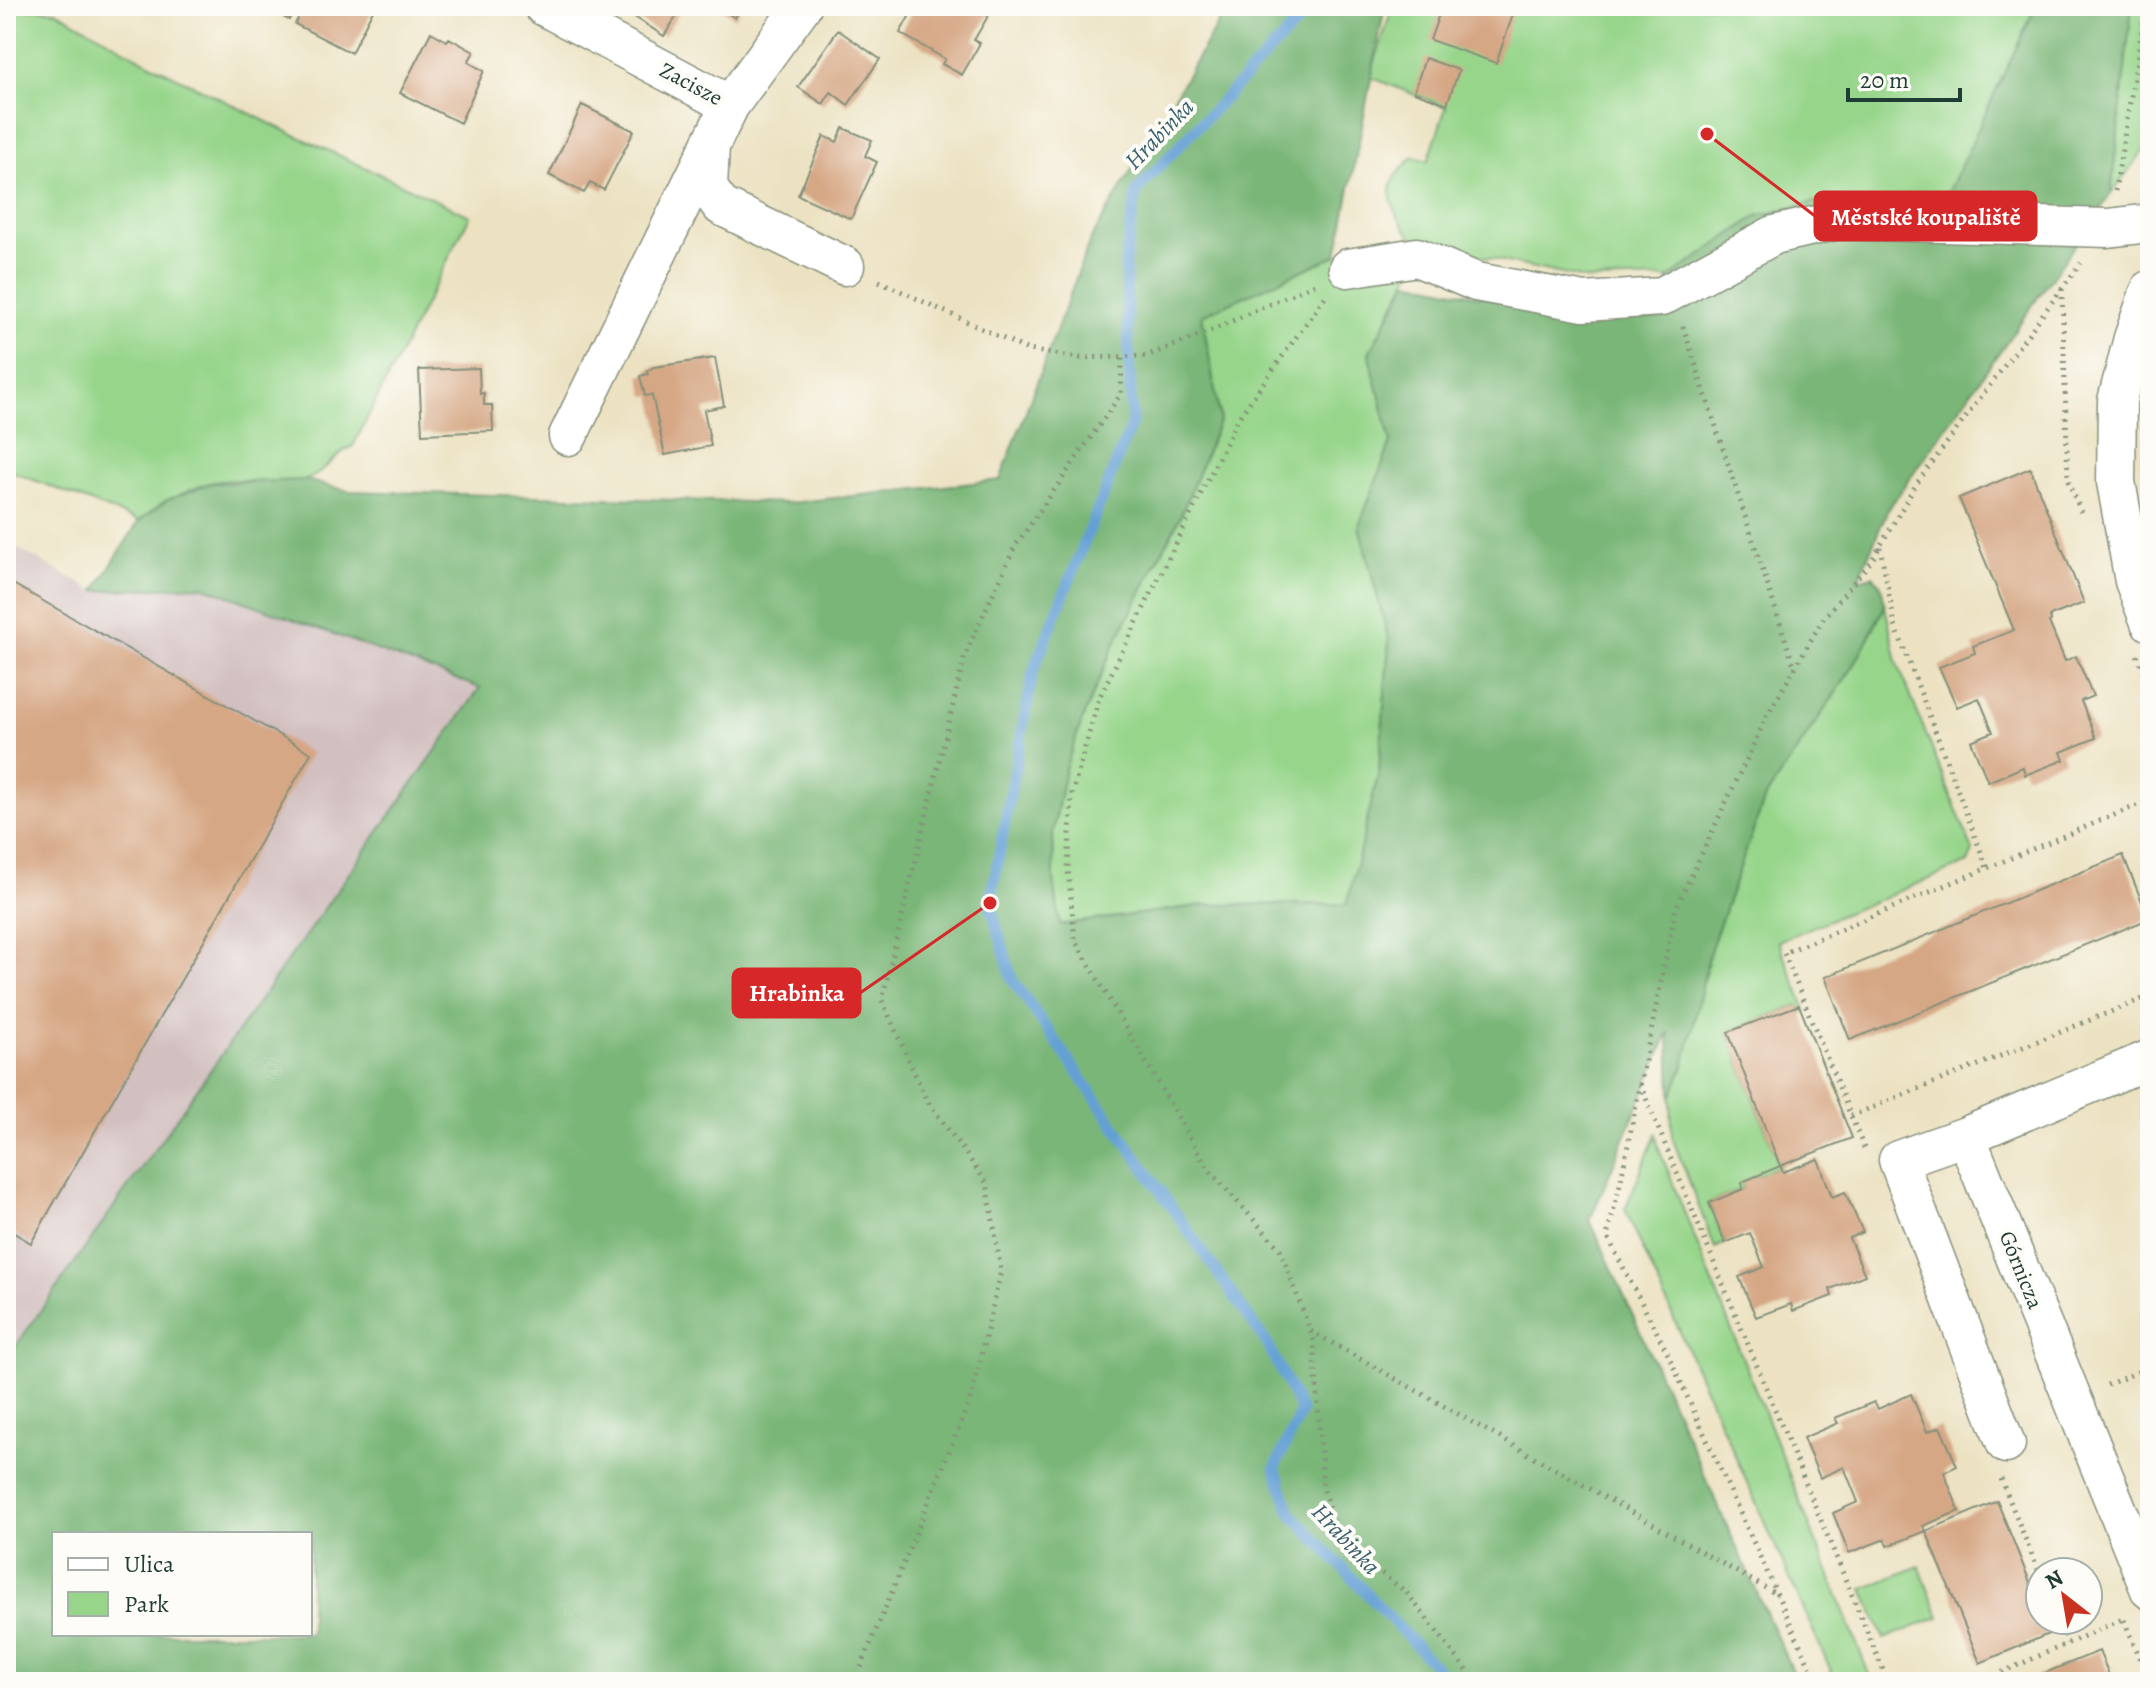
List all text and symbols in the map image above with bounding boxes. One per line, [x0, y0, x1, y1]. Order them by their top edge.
scale bar [1848, 52, 1960, 102]
street label: Zacisze [654, 55, 728, 113]
text: 20 m [1860, 64, 1909, 96]
water label: Hrabinka [1117, 92, 1201, 176]
callout: Městské koupaliště [1815, 192, 2036, 240]
text: Městské koupaliště [1831, 201, 2021, 233]
callout: Hrabinka [733, 969, 860, 1017]
text: Hrabinka [749, 977, 845, 1009]
street label: Górnicza [1992, 1227, 2050, 1314]
water label: Hrabinka [1305, 1496, 1387, 1582]
legend [52, 1532, 312, 1636]
text: Ulica [124, 1548, 175, 1580]
north arrow [2024, 1556, 2104, 1636]
text: N [2040, 1563, 2069, 1597]
text: Park [124, 1588, 169, 1620]

